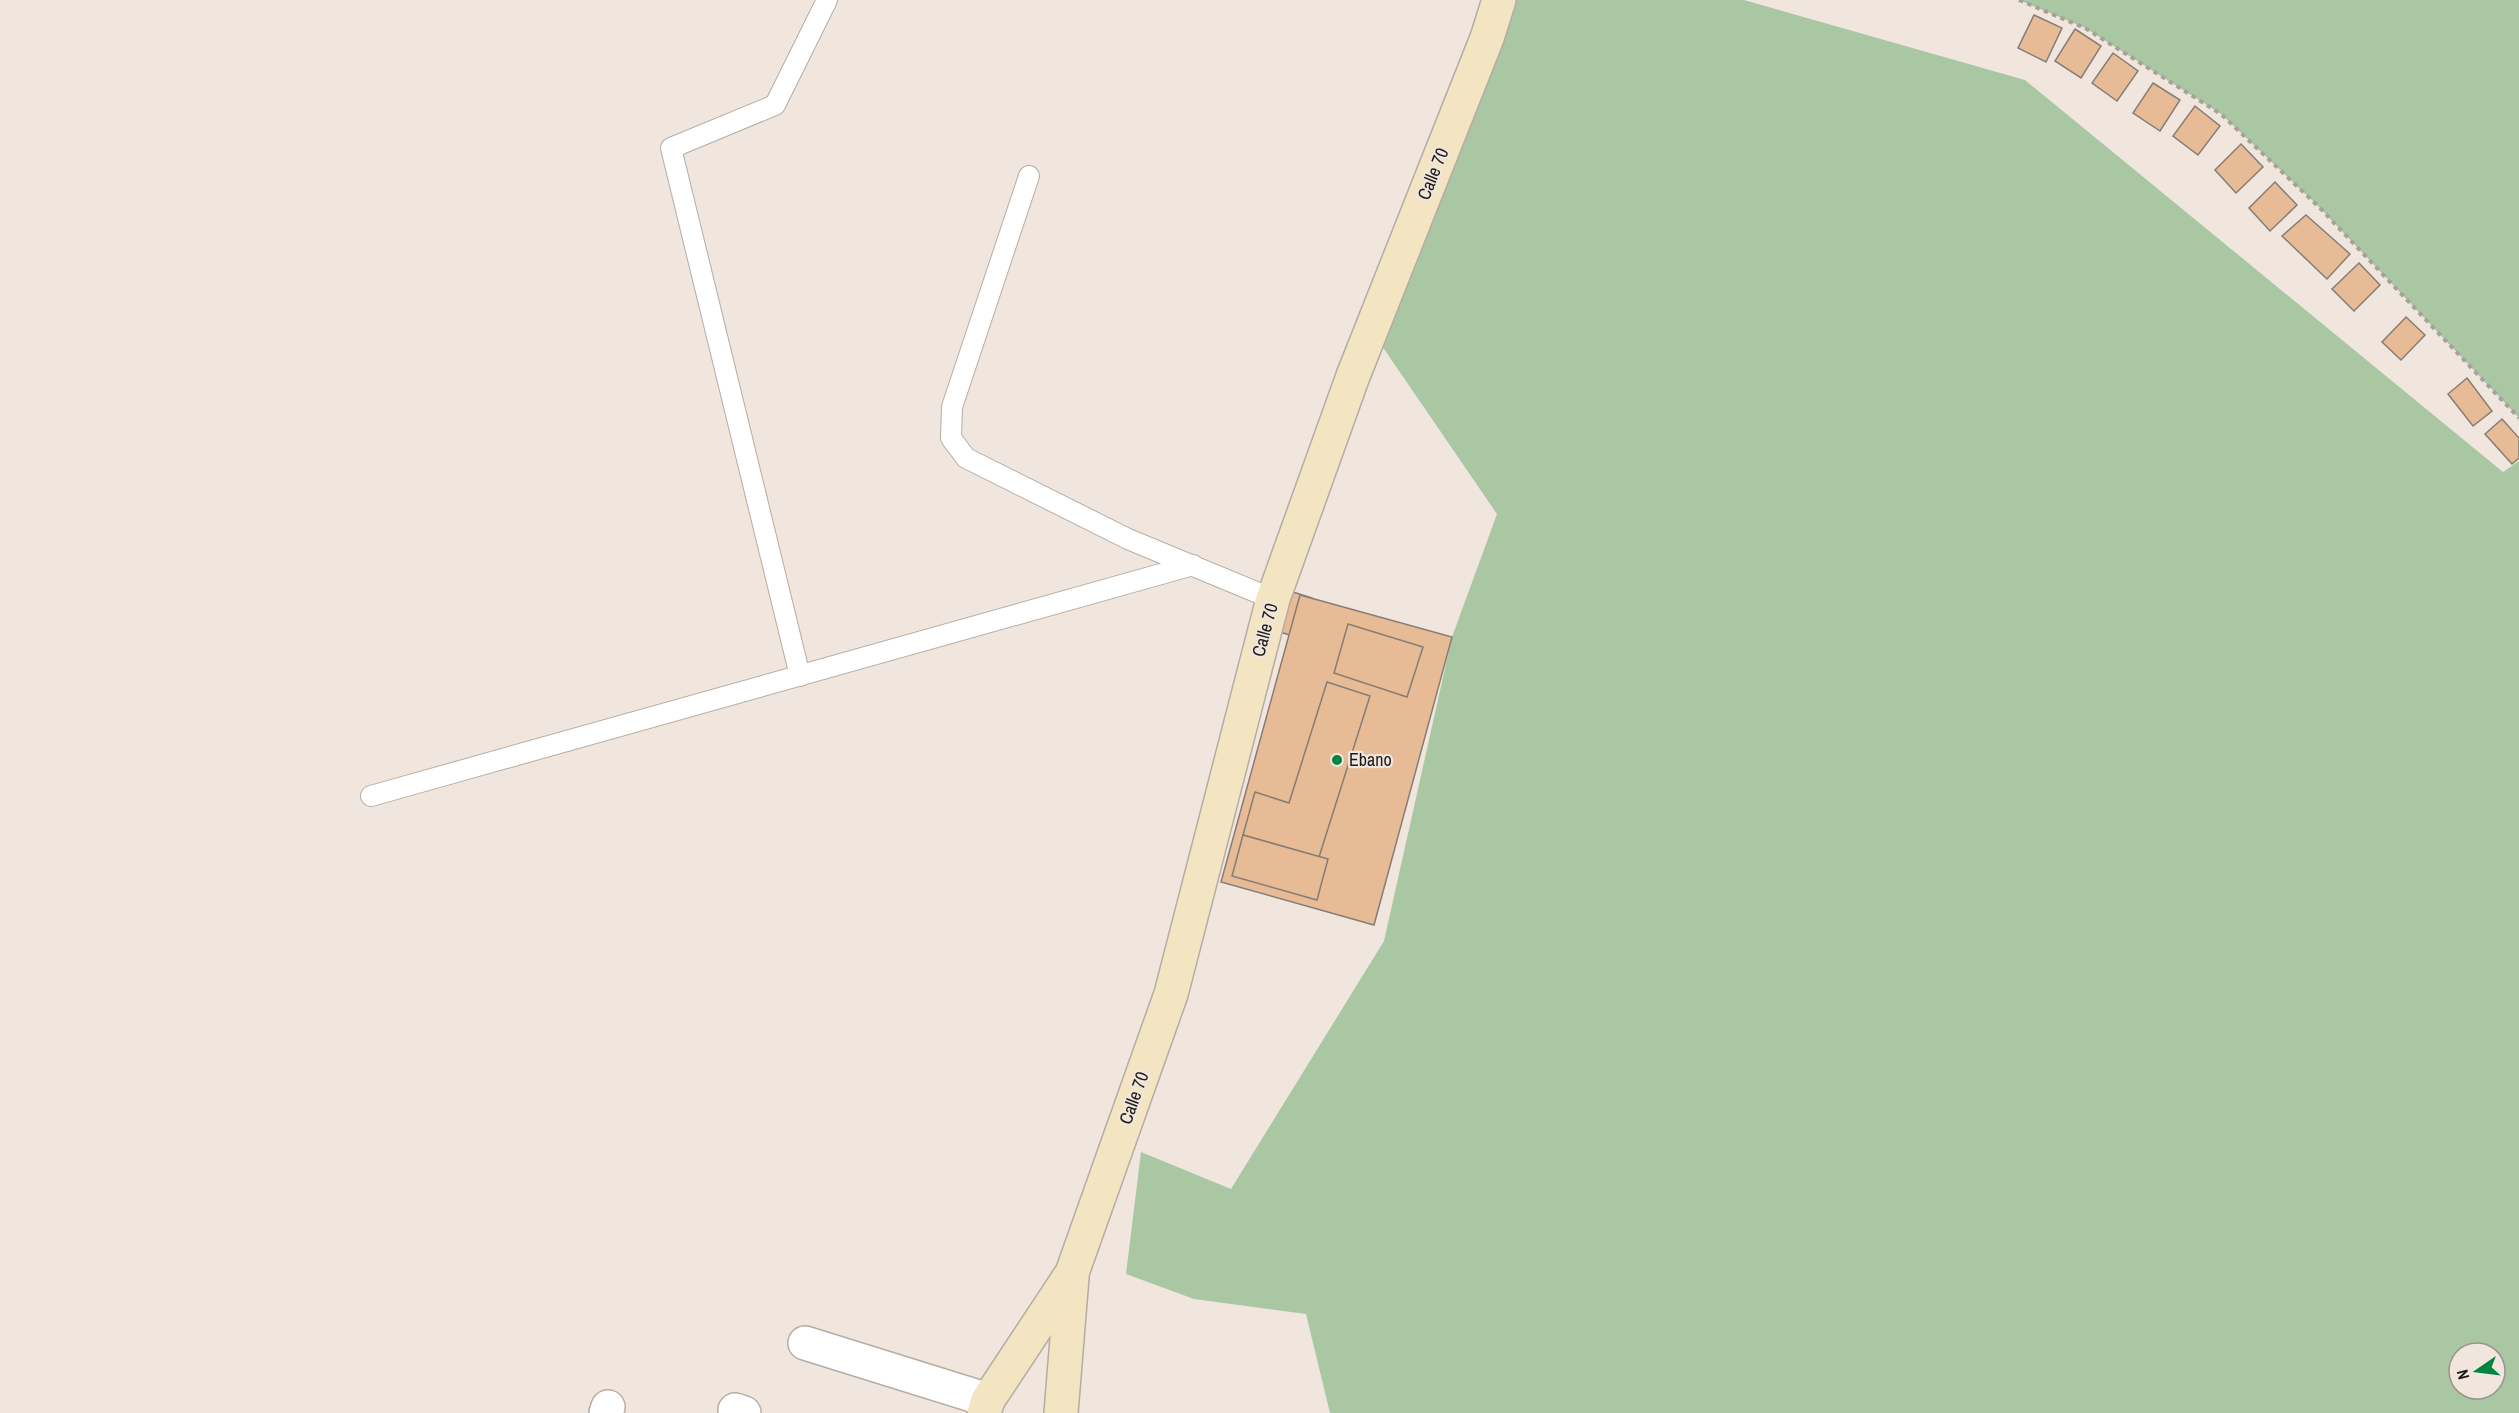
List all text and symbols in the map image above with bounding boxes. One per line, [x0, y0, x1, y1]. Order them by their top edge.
street label: Calle 70 [1411, 144, 1454, 204]
street label: Calle 70 [1245, 600, 1284, 659]
place label: Ebano [1349, 747, 1392, 772]
marker: Ebano [1330, 753, 1344, 767]
street label: Calle 70 [1113, 1068, 1155, 1128]
north arrow [2447, 1341, 2507, 1401]
text: N [2451, 1367, 2474, 1382]

